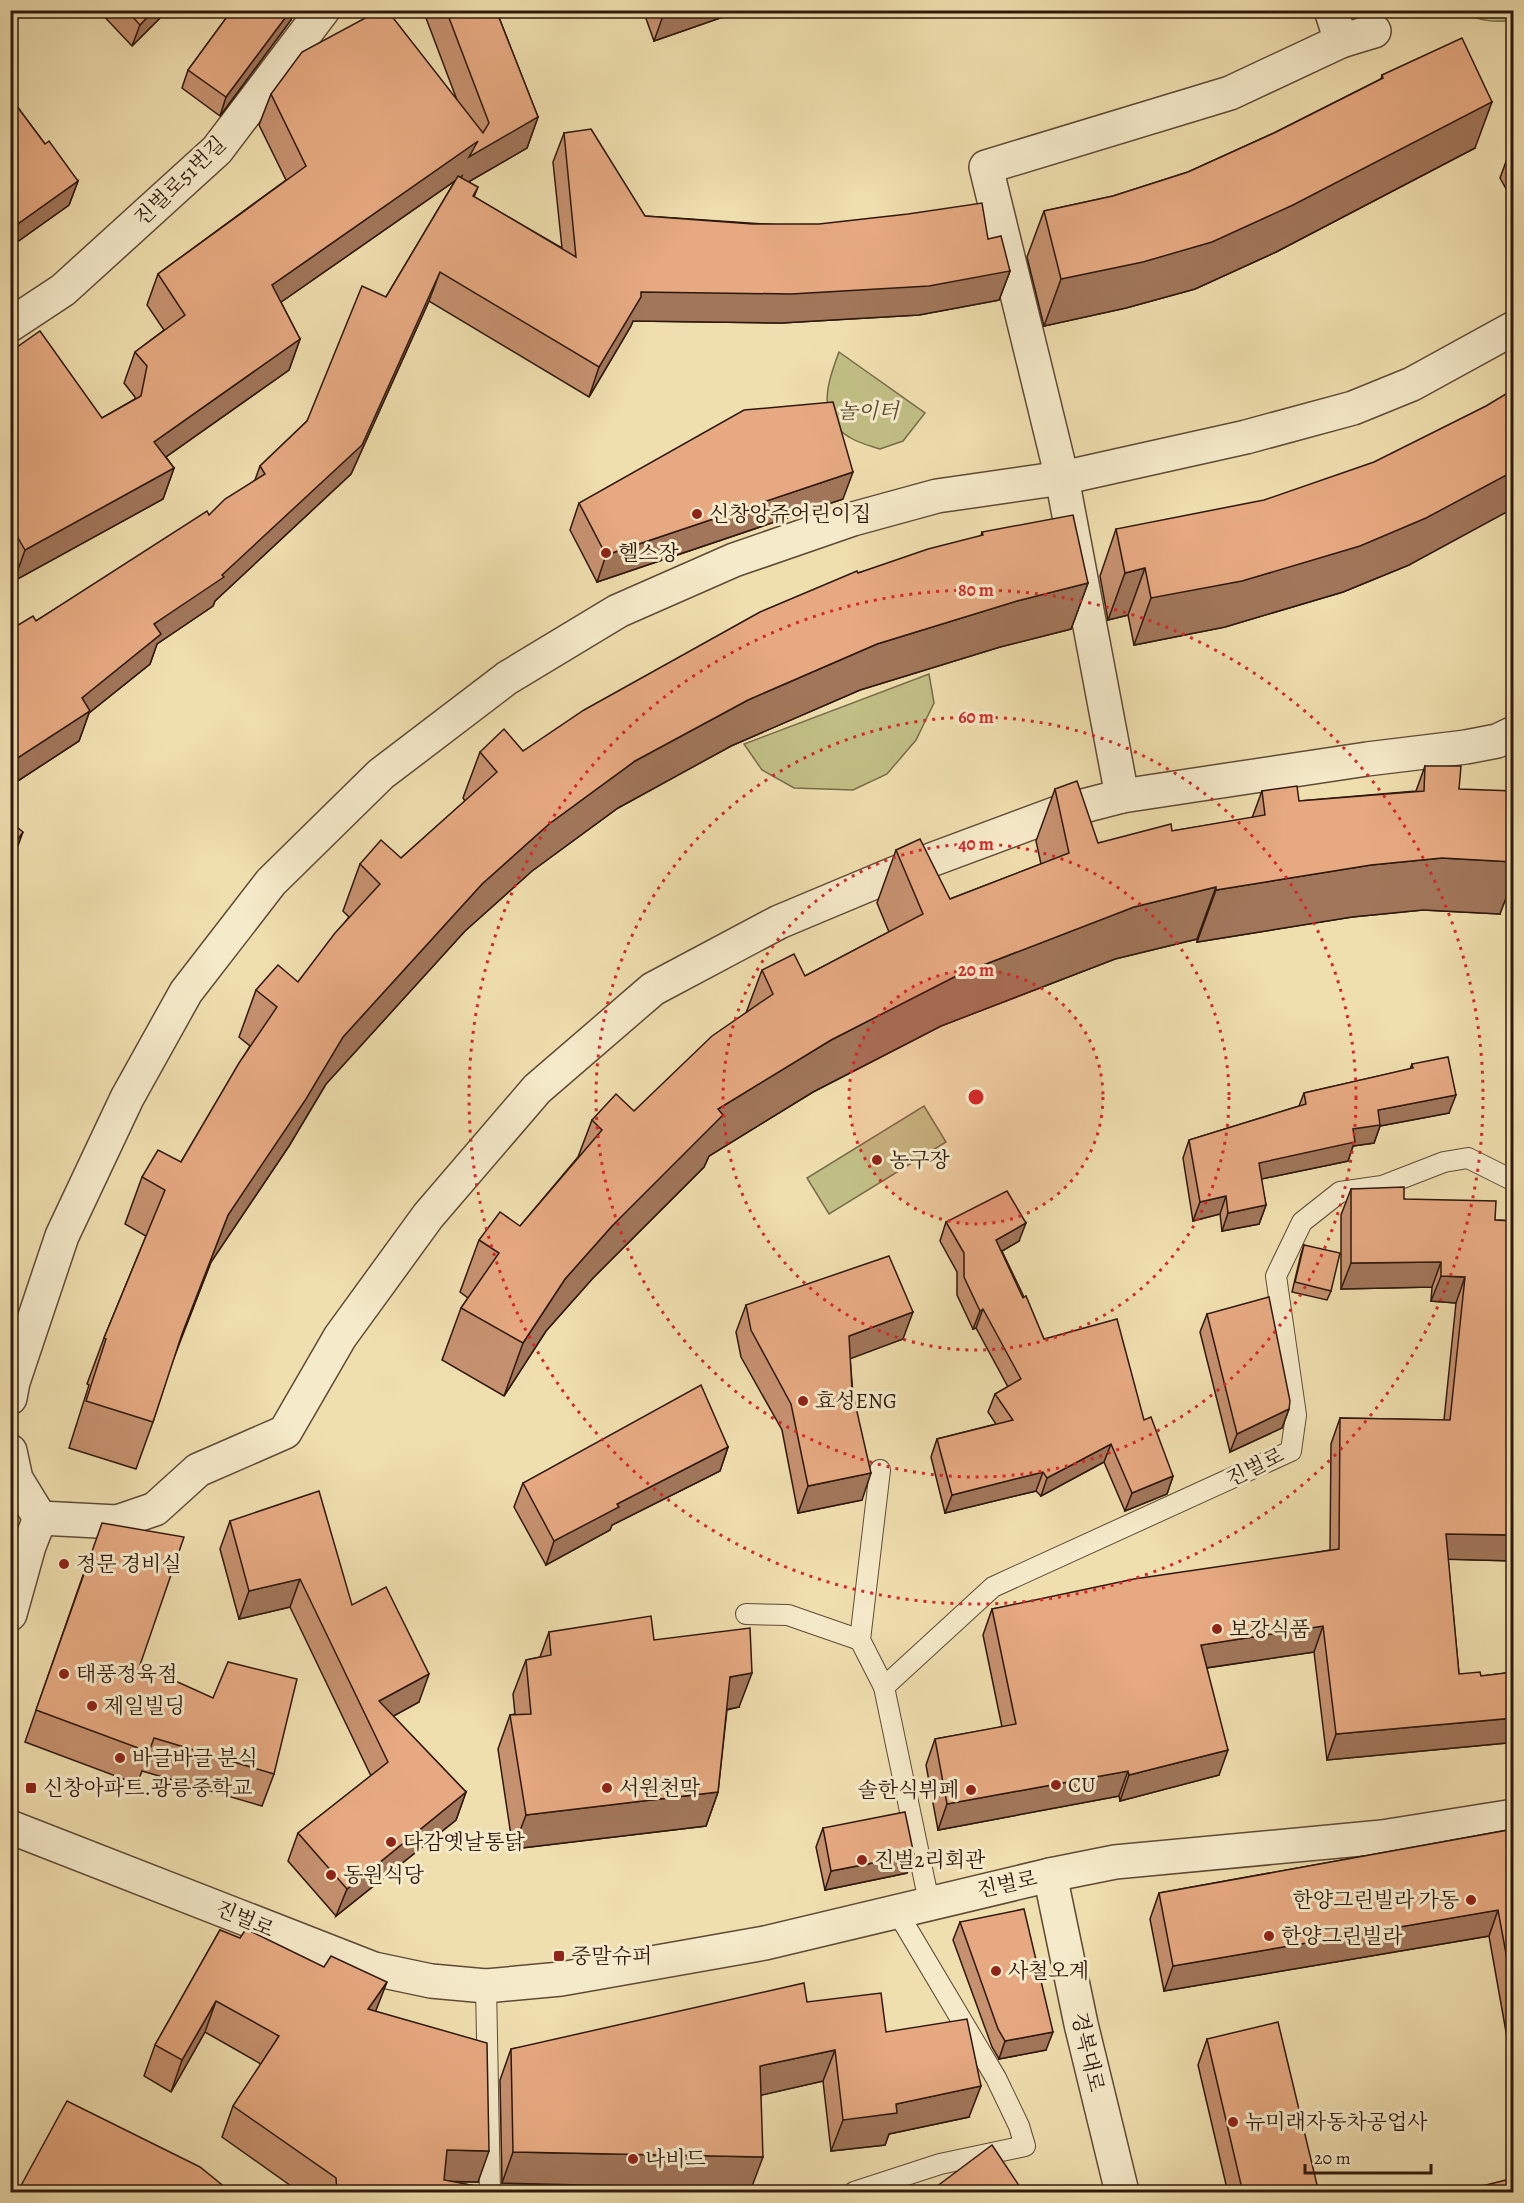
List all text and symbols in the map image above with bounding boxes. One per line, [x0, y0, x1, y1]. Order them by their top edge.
street label: 진벌로51번길 [128, 130, 232, 232]
park label: 놀이터 [838, 397, 900, 425]
place label: 신창앙쥬어린이집 [709, 500, 871, 528]
marker: 신창앙쥬어린이집 [690, 507, 704, 521]
place label: 헬스장 [618, 539, 680, 567]
marker: 헬스장 [599, 546, 613, 560]
text: 80 m [958, 578, 994, 602]
text: 60 m [958, 705, 994, 729]
text: 40 m [958, 832, 994, 856]
text: 20 m [958, 958, 994, 982]
centre of rings [966, 1087, 986, 1107]
place label: 농구장 [889, 1146, 951, 1174]
marker: 농구장 [870, 1153, 884, 1167]
place label: 효성ENG [815, 1387, 897, 1415]
marker: 효성ENG [796, 1394, 810, 1408]
street label: 진벌로 [1222, 1441, 1288, 1493]
place label: 정문 경비실 [76, 1550, 182, 1578]
marker: 정문 경비실 [57, 1557, 71, 1571]
place label: 보강식품 [1229, 1615, 1310, 1643]
marker: 보강식품 [1210, 1622, 1224, 1636]
place label: 태풍정육점 [76, 1660, 177, 1688]
marker: 태풍정육점 [57, 1667, 71, 1681]
place label: 제일빌딩 [104, 1692, 185, 1720]
marker: 제일빌딩 [85, 1699, 99, 1713]
place label: 바글바글 분식 [132, 1744, 258, 1772]
marker: 바글바글 분식 [113, 1751, 127, 1765]
place label: CU [1068, 1771, 1095, 1799]
place label: 신창아파트.광릉중학교 [43, 1774, 252, 1802]
place label: 서원천막 [619, 1774, 701, 1802]
place label: 솔한식뷔페 [858, 1776, 959, 1804]
marker: CU [1049, 1778, 1063, 1792]
marker: 신창아파트.광릉중학교 [24, 1781, 38, 1795]
marker: 서원천막 [600, 1781, 614, 1795]
marker: 솔한식뷔페 [964, 1783, 978, 1797]
place label: 다감옛날통닭 [403, 1828, 525, 1856]
marker: 다감옛날통닭 [384, 1835, 398, 1849]
place label: 진벌2리회관 [874, 1846, 986, 1874]
marker: 진벌2리회관 [855, 1853, 869, 1867]
place label: 동원식당 [343, 1861, 425, 1889]
street label: 진벌로 [974, 1864, 1040, 1904]
marker: 동원식당 [324, 1868, 338, 1882]
place label: 한양그린빌라 가동 [1293, 1886, 1459, 1914]
marker: 한양그린빌라 가동 [1464, 1893, 1478, 1907]
street label: 진벌로 [212, 1894, 278, 1944]
place label: 한양그린빌라 [1281, 1922, 1403, 1950]
marker: 한양그린빌라 [1262, 1929, 1276, 1943]
place label: 중말슈퍼 [571, 1942, 652, 1970]
marker: 중말슈퍼 [552, 1949, 566, 1963]
place label: 사철오계 [1008, 1957, 1089, 1985]
marker: 사철오계 [989, 1964, 1003, 1978]
street label: 경복대로 [1065, 2009, 1111, 2095]
place label: 뉴미래자동차공업사 [1245, 2108, 1428, 2136]
marker: 뉴미래자동차공업사 [1226, 2115, 1240, 2129]
scale bar [1305, 2137, 1431, 2175]
place label: 나비드 [645, 2145, 706, 2173]
text: 20 m [1314, 2146, 1351, 2170]
marker: 나비드 [626, 2152, 640, 2166]

